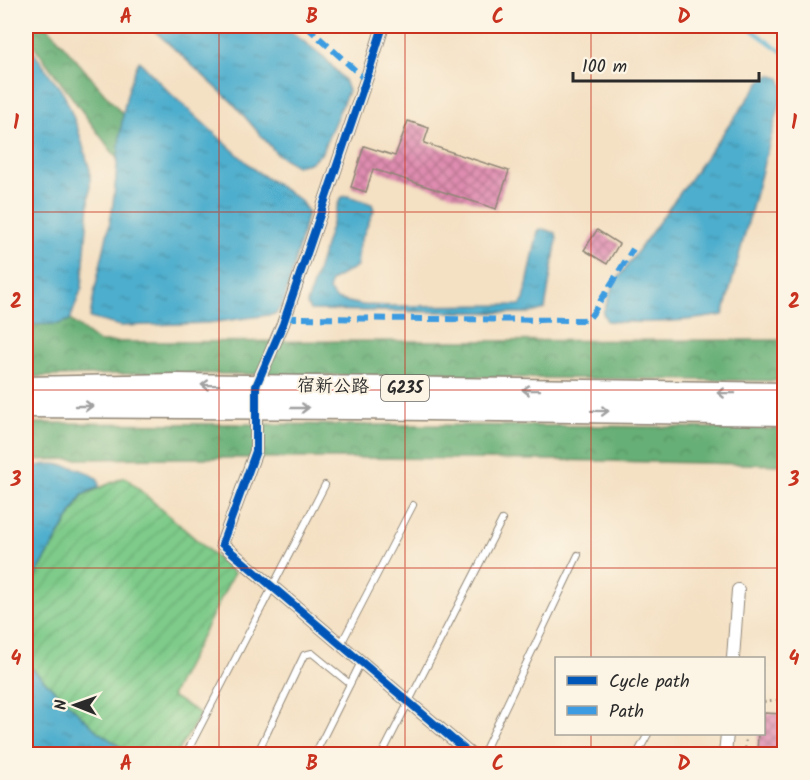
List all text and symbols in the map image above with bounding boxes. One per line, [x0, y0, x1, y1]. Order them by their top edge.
text: A [120, 2, 132, 34]
text: B [306, 2, 318, 34]
text: C [492, 2, 504, 34]
text: D [677, 2, 691, 34]
scale bar [573, 45, 759, 83]
text: 100 m [582, 53, 627, 82]
text: 1 [13, 108, 19, 140]
text: 1 [791, 108, 797, 140]
text: 2 [10, 287, 22, 319]
text: 2 [788, 287, 800, 319]
street label: 宿新公路 [297, 372, 369, 402]
road number: G235 [381, 375, 429, 401]
one-way arrow [201, 379, 221, 391]
one-way arrow [522, 384, 542, 396]
one-way arrow [717, 387, 737, 399]
one-way arrow [73, 400, 93, 412]
one-way arrow [289, 402, 309, 414]
one-way arrow [589, 405, 609, 417]
text: 3 [10, 465, 22, 497]
text: 3 [788, 465, 800, 497]
text: 4 [11, 644, 22, 676]
text: 4 [789, 644, 800, 676]
legend [555, 657, 765, 735]
text: Cycle path [609, 668, 690, 697]
north arrow [45, 675, 105, 735]
text: Path [609, 698, 644, 727]
text: N [49, 699, 74, 710]
text: A [120, 749, 132, 780]
text: B [306, 749, 318, 780]
text: C [492, 749, 504, 780]
text: D [677, 749, 691, 780]

